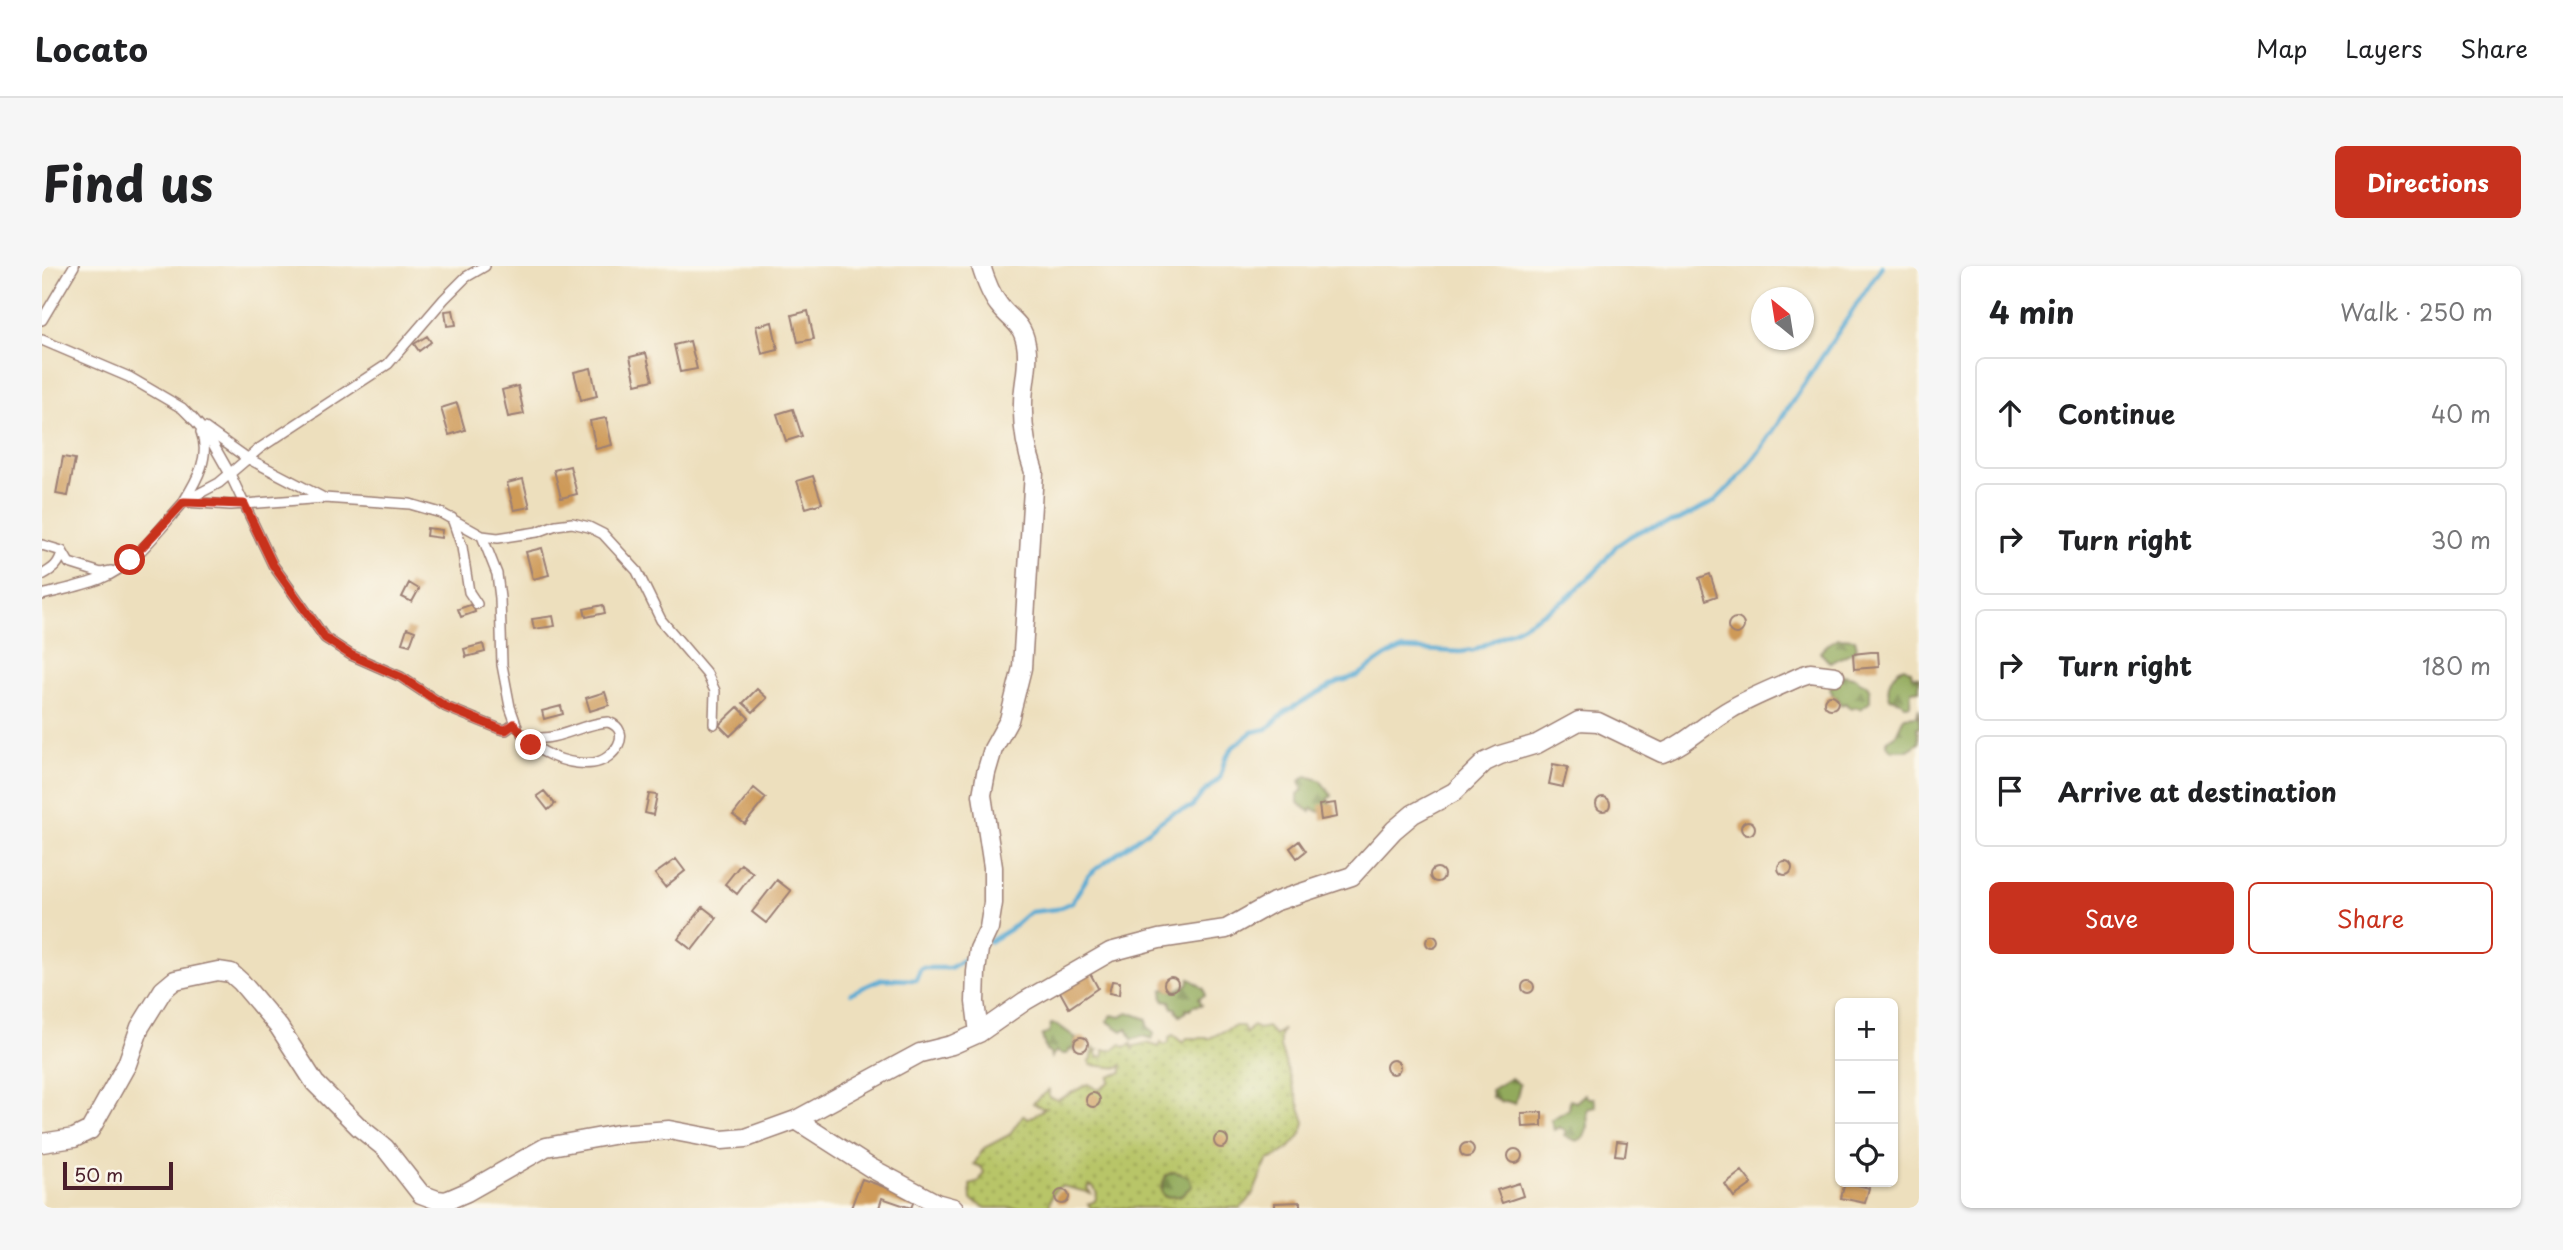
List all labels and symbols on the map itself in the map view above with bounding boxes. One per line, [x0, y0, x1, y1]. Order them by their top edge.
north arrow [1751, 287, 1814, 350]
route start [114, 544, 145, 575]
route end [515, 729, 546, 760]
scale bar [63, 1159, 173, 1191]

